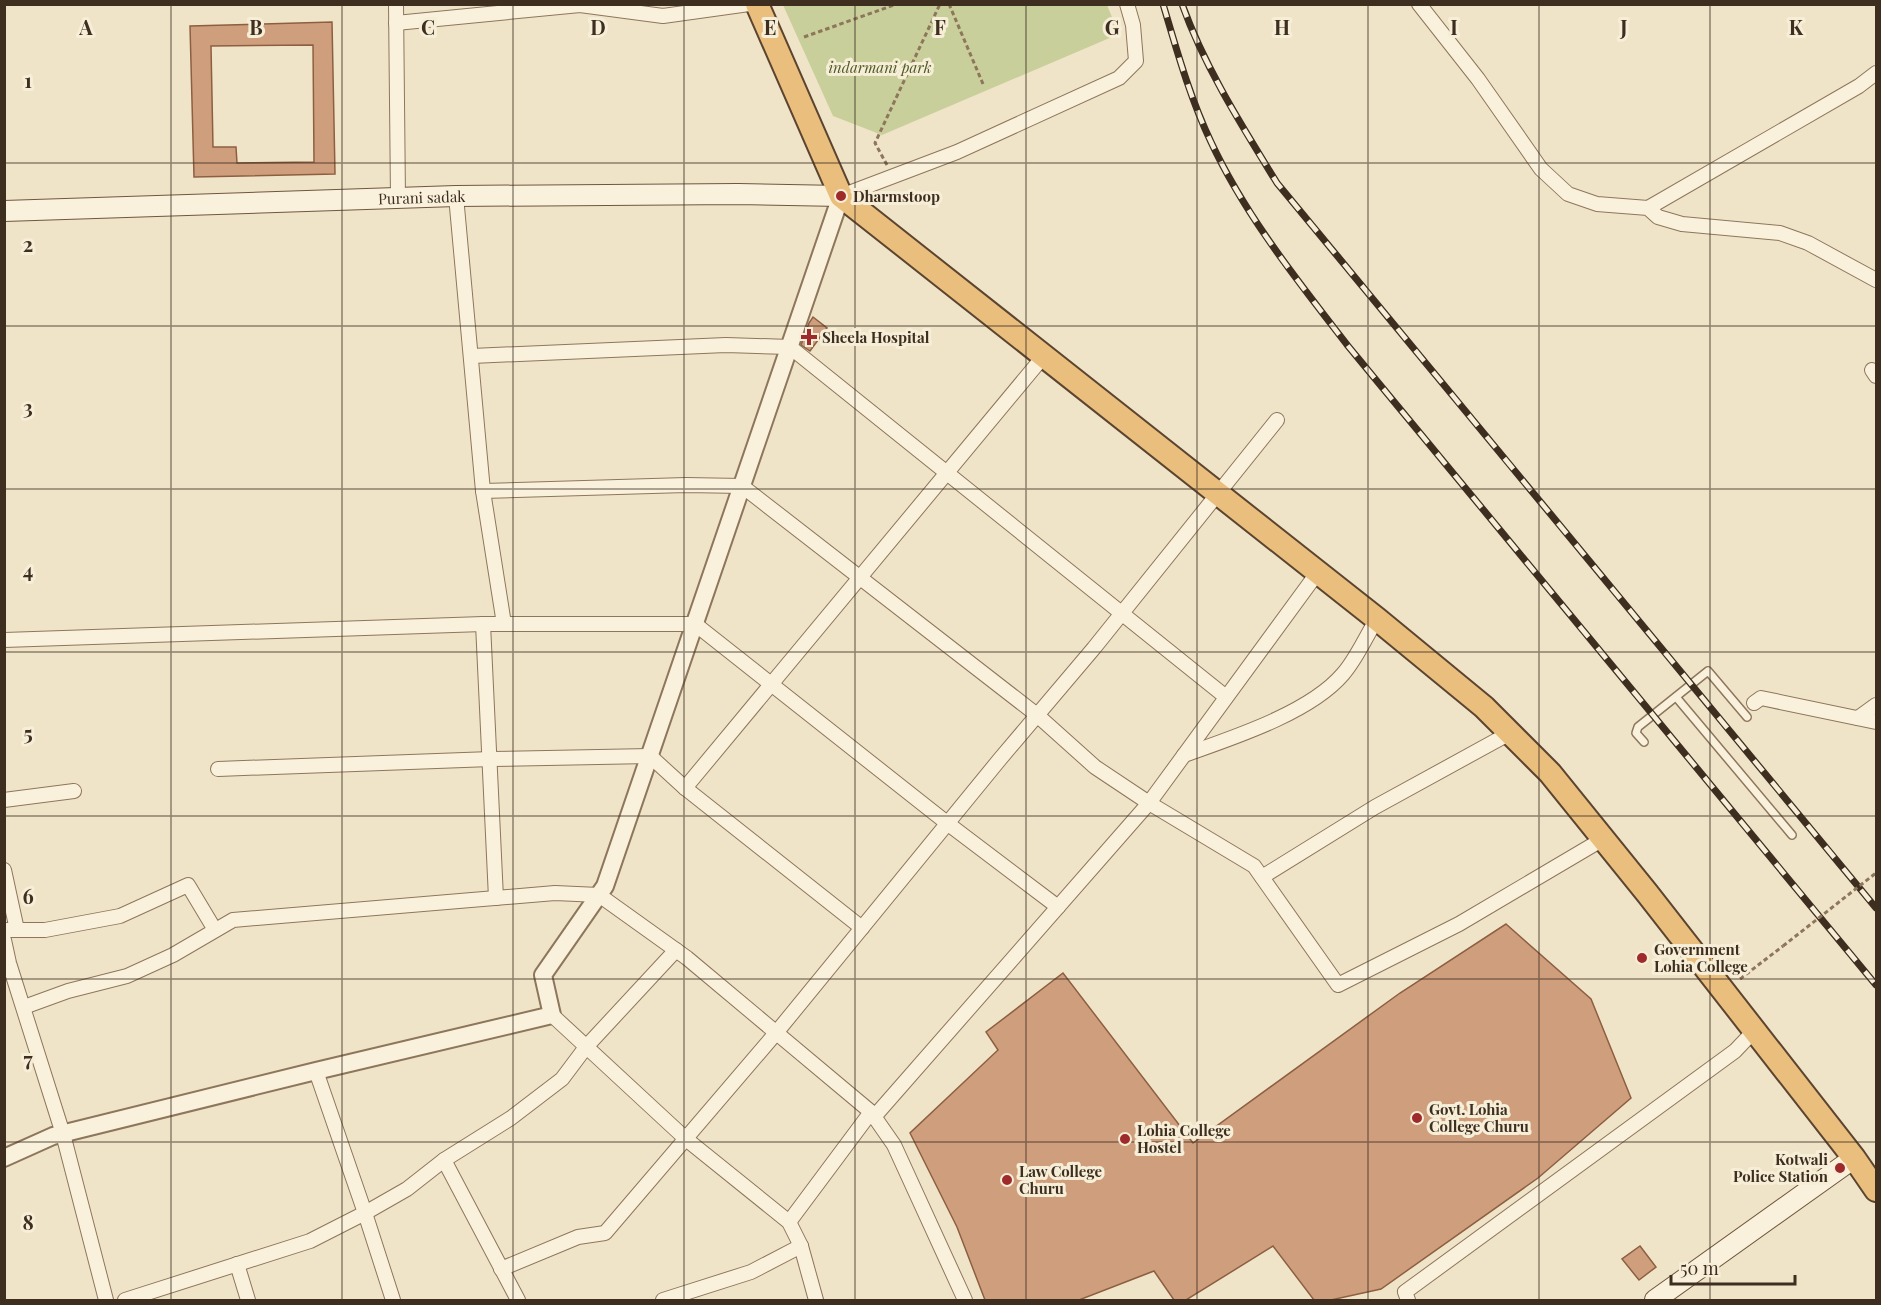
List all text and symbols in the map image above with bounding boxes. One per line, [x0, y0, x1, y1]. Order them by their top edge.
text: A [78, 13, 93, 40]
text: B [249, 13, 263, 40]
text: C [421, 13, 435, 40]
text: D [590, 13, 606, 40]
text: E [764, 13, 776, 40]
text: F [934, 13, 946, 40]
text: G [1105, 13, 1120, 40]
text: H [1274, 13, 1290, 40]
text: I [1450, 13, 1458, 40]
text: J [1619, 13, 1628, 40]
text: K [1789, 13, 1804, 40]
park label: indarmani park [829, 57, 932, 77]
text: 1 [24, 66, 32, 93]
street label: Purani sadak [378, 186, 466, 209]
place label: Dharmstoop [853, 186, 940, 206]
marker: Dharmstoop [834, 189, 848, 203]
text: 2 [23, 230, 33, 257]
place label: Sheela Hospital [822, 327, 930, 347]
marker: Sheela Hospital [800, 328, 818, 346]
text: 3 [23, 393, 33, 420]
text: 4 [23, 556, 33, 583]
text: 5 [23, 719, 33, 746]
text: 6 [22, 882, 34, 909]
place label: Government Lohia College [1654, 939, 1748, 976]
marker: Government Lohia College [1635, 951, 1649, 965]
text: 7 [23, 1045, 33, 1072]
place label: Govt. Lohia College Churu [1429, 1099, 1529, 1136]
marker: Govt. Lohia College Churu [1410, 1111, 1424, 1125]
place label: Lohia College Hostel [1137, 1120, 1231, 1157]
marker: Lohia College Hostel [1118, 1132, 1132, 1146]
place label: Kotwali Police Station [1733, 1149, 1829, 1186]
place label: Law College Churu [1019, 1161, 1102, 1198]
marker: Kotwali Police Station [1833, 1161, 1847, 1175]
marker: Law College Churu [1000, 1173, 1014, 1187]
text: 8 [22, 1208, 34, 1235]
scale bar [1671, 1248, 1796, 1286]
text: 50 m [1680, 1256, 1719, 1280]

